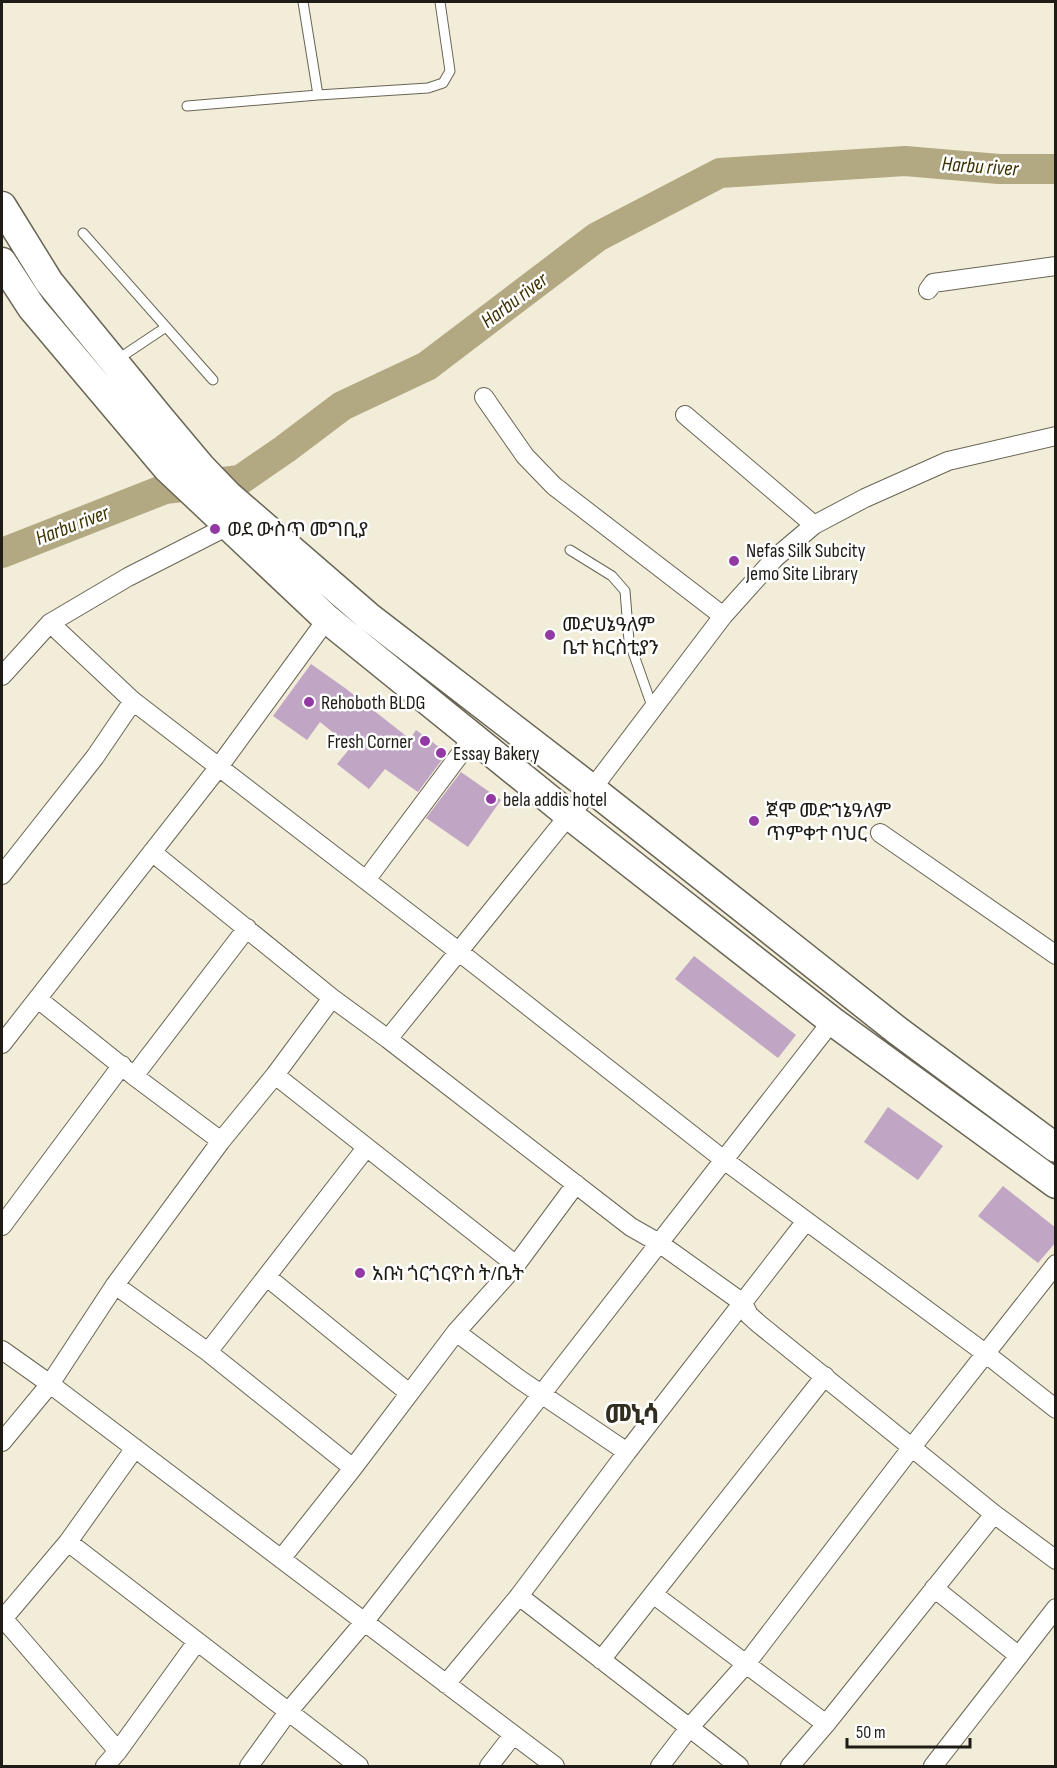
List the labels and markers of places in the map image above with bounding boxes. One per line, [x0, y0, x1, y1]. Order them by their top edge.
place label: ወደ ውስጥ መግቢያ [227, 518, 368, 542]
marker: ወደ ውስጥ መግቢያ [208, 522, 222, 536]
place label: Nefas Silk Subcity Jemo Site Library [745, 539, 866, 586]
marker: Nefas Silk Subcity Jemo Site Library [727, 554, 741, 568]
place label: መድሀኔዓለም ቤተ ክርስቲያን [562, 613, 659, 660]
marker: መድሀኔዓለም ቤተ ክርስቲያን [543, 628, 557, 642]
place label: Rehoboth BLDG [321, 691, 426, 715]
marker: Rehoboth BLDG [302, 695, 316, 709]
place label: Fresh Corner [327, 730, 413, 754]
marker: Fresh Corner [418, 734, 432, 748]
place label: Essay Bakery [453, 742, 540, 766]
marker: Essay Bakery [434, 746, 448, 760]
place label: bela addis hotel [503, 788, 607, 812]
marker: bela addis hotel [484, 792, 498, 806]
place label: ጀሞ መድኀኔዓለም ጥምቀተ ባህር [766, 799, 891, 846]
marker: ጀሞ መድኀኔዓለም ጥምቀተ ባህር [747, 814, 761, 828]
place label: አቡነ ጎርጎርዮስ ት/ቤት [372, 1262, 524, 1286]
marker: አቡነ ጎርጎርዮስ ት/ቤት [353, 1266, 367, 1280]

